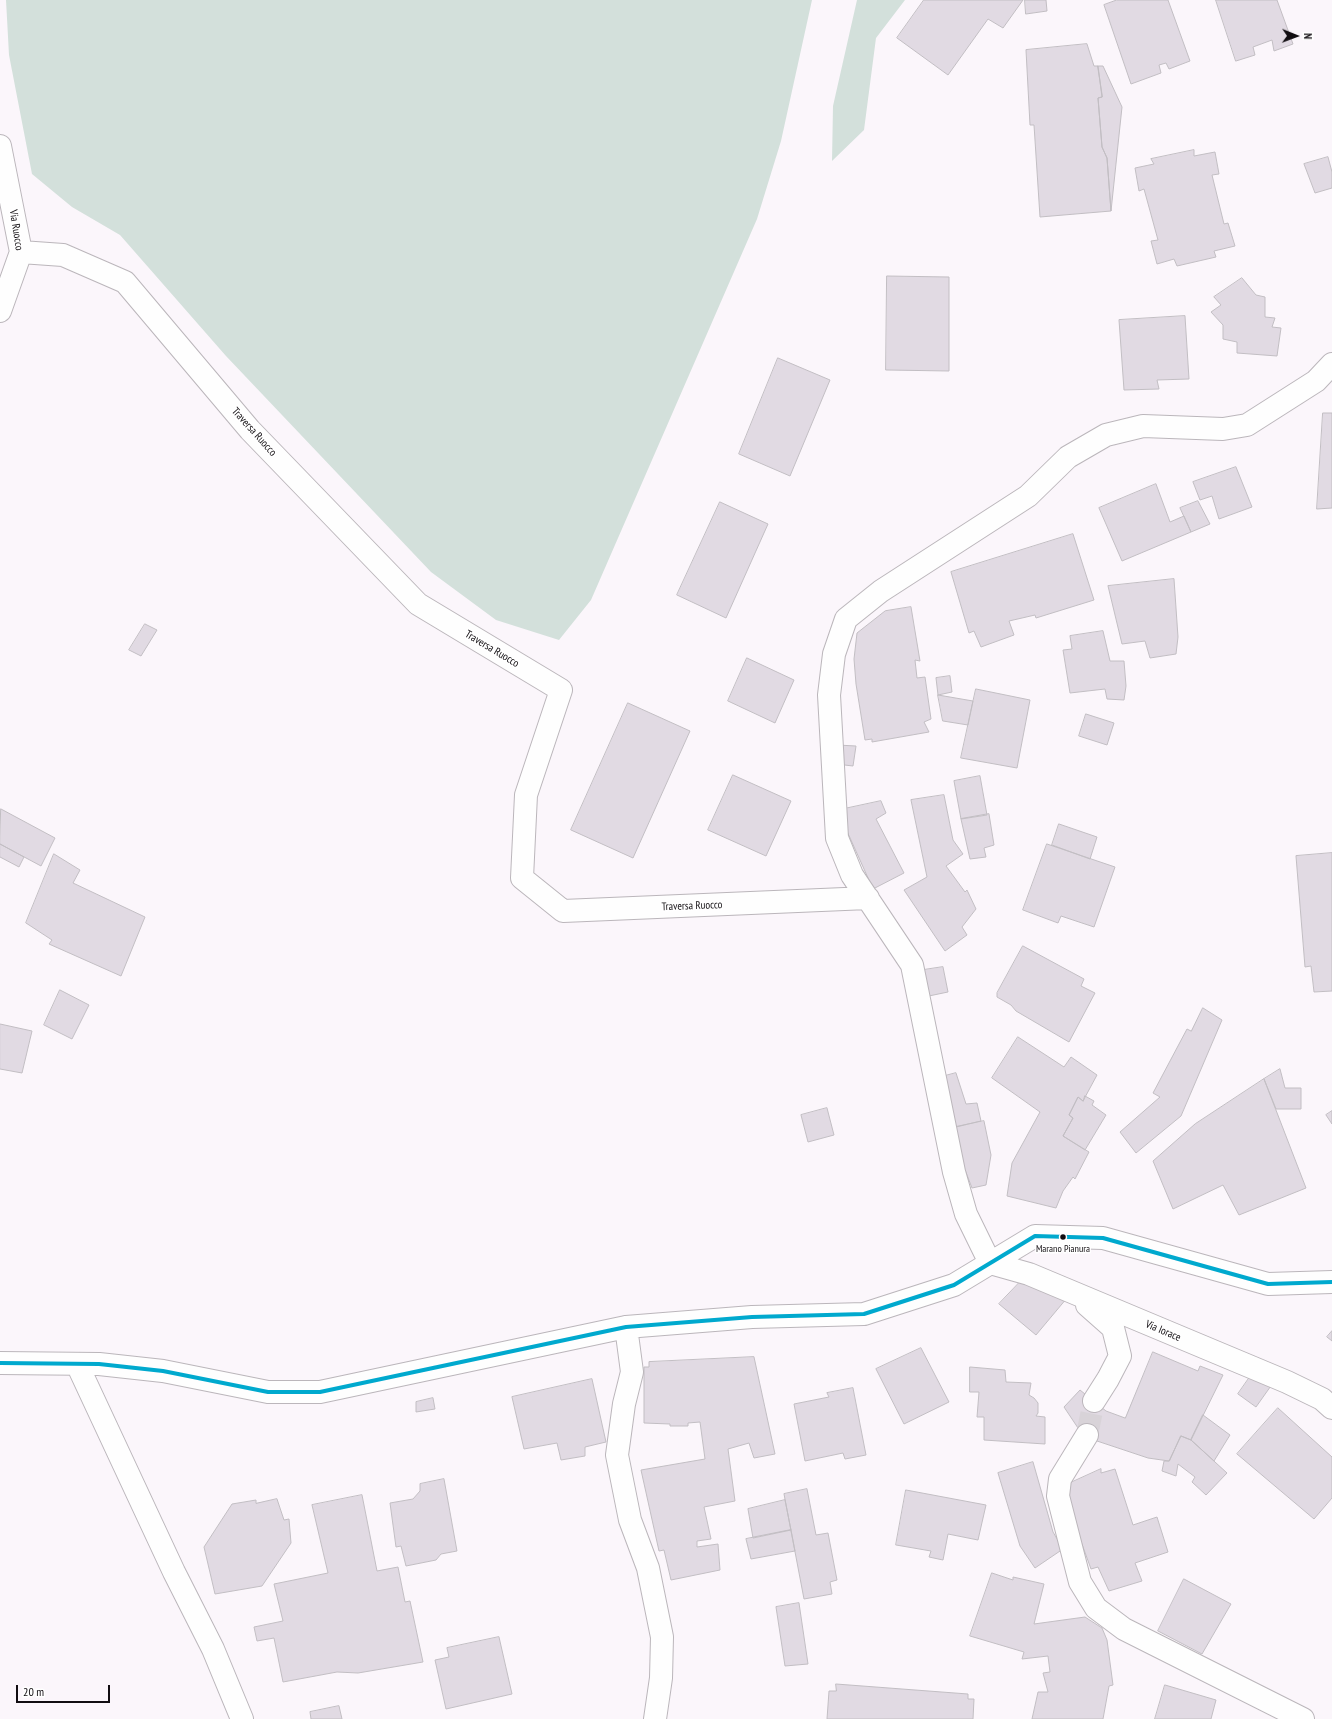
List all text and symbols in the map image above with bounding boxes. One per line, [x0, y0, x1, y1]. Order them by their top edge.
north arrow [1276, 16, 1316, 56]
text: N [1301, 33, 1315, 39]
street label: Via Ruocco [6, 209, 26, 251]
street label: Traversa Ruocco [229, 405, 279, 459]
street label: Traversa Ruocco [463, 628, 521, 670]
street label: Traversa Ruocco [661, 898, 723, 914]
marker: Marano Pianura [1058, 1232, 1068, 1242]
place label: Marano Pianura [1036, 1243, 1090, 1255]
street label: Via Iorace [1143, 1318, 1183, 1344]
scale bar [18, 1677, 112, 1703]
text: 20 m [23, 1684, 44, 1699]

